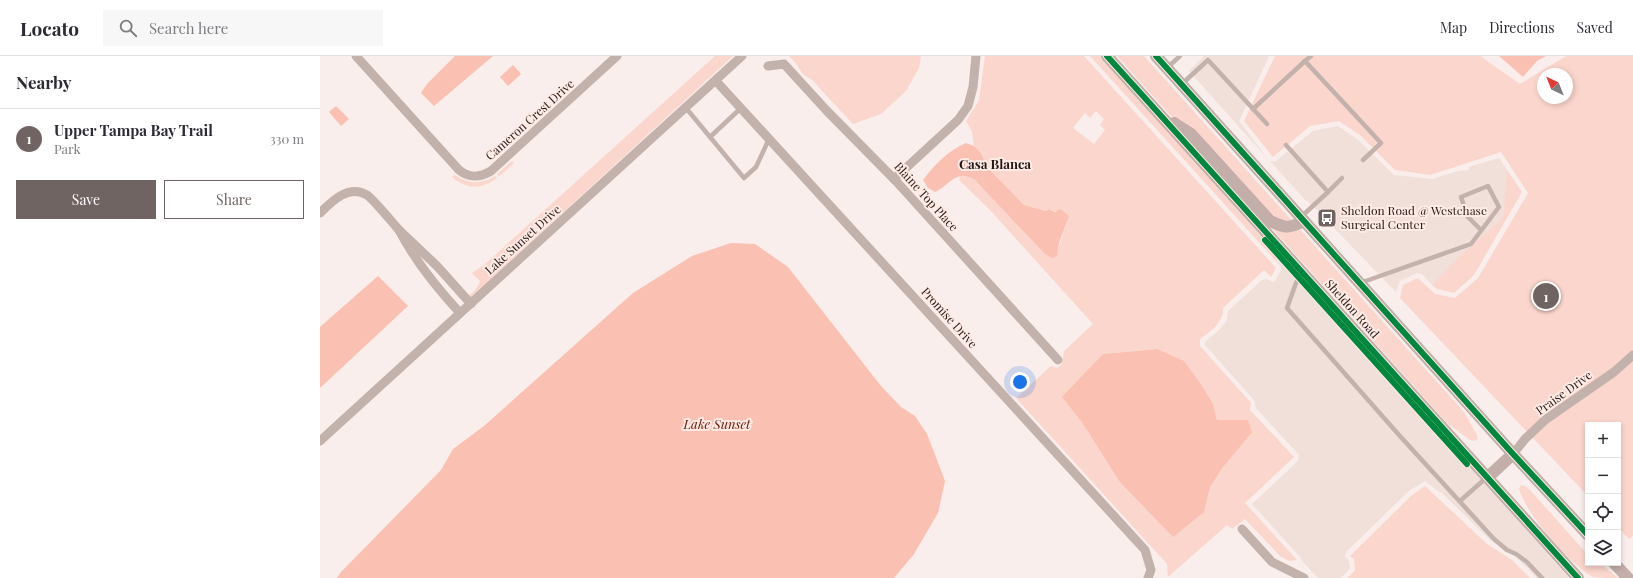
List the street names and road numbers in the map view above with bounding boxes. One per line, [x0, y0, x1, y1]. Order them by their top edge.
street label: Cameron Crest Drive [482, 75, 577, 163]
street label: Blaine Top Place [891, 158, 962, 234]
street label: Lake Sunset Drive [481, 201, 564, 278]
street label: Sheldon Road [1322, 276, 1383, 341]
street label: Promise Drive [918, 283, 981, 351]
street label: Praise Drive [1532, 366, 1595, 418]

